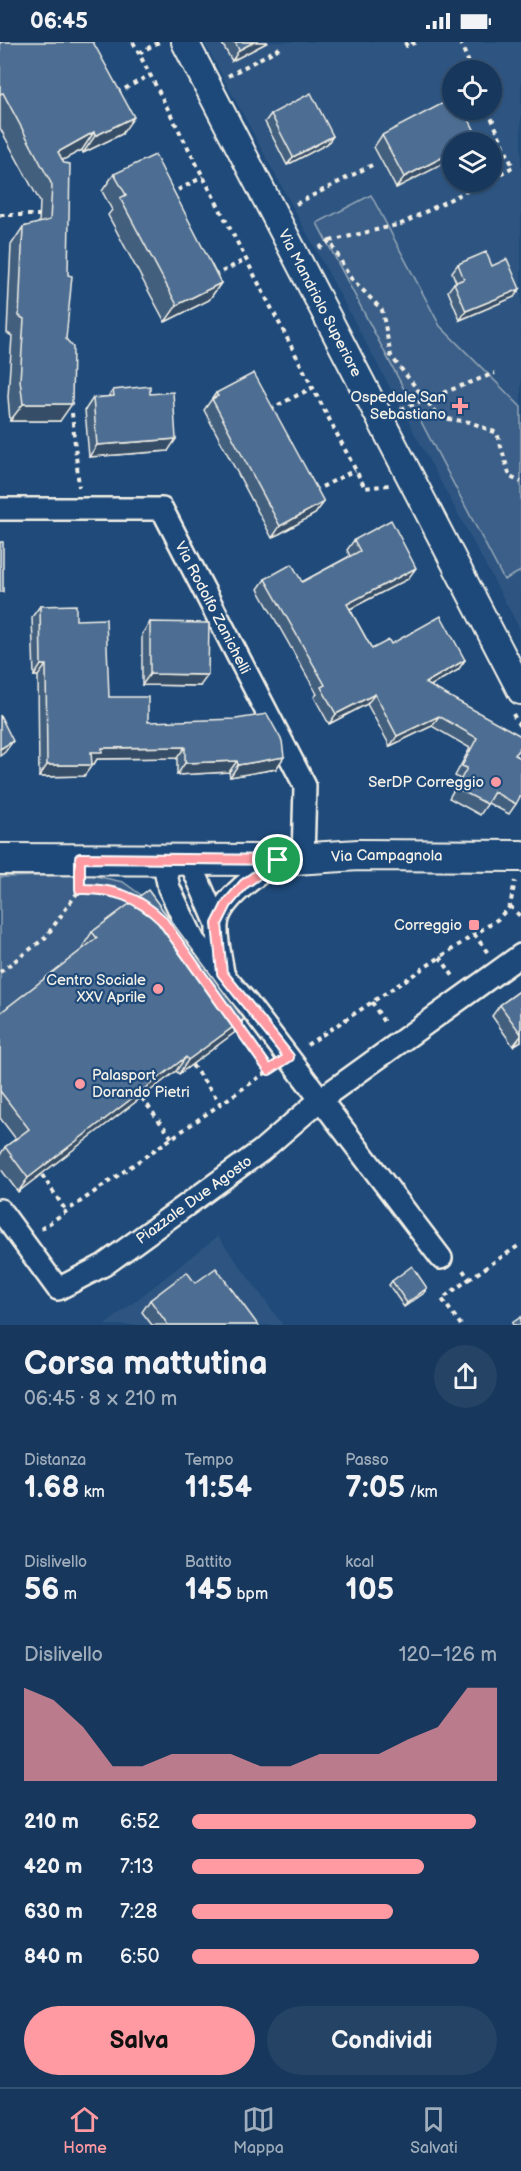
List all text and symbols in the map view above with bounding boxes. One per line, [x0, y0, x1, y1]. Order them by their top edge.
text: 06:45 [30, 8, 88, 35]
map controls [442, 60, 502, 192]
button: locate [442, 60, 502, 120]
button: layers [442, 132, 502, 192]
street label: Via Mandriolo Superiore [274, 226, 366, 380]
place label: Ospedale San Sebastiano [351, 388, 446, 424]
marker: Ospedale San Sebastiano [451, 397, 469, 415]
street label: Via Rodolfo Zanichelli [170, 538, 255, 677]
place label: SerDP Correggio [368, 773, 484, 792]
marker: SerDP Correggio [489, 775, 503, 789]
pin [252, 834, 303, 885]
icon: arrive [261, 843, 294, 876]
street label: Via Campagnola [331, 846, 443, 867]
place label: Correggio [394, 916, 462, 935]
marker: Correggio [467, 918, 481, 932]
place label: Centro Sociale XXV Aprile [46, 971, 146, 1007]
marker: Centro Sociale XXV Aprile [151, 982, 165, 996]
place label: Palasport Dorando Pietri [92, 1066, 190, 1102]
marker: Palasport Dorando Pietri [73, 1077, 87, 1091]
street label: Piazzale Due Agosto [132, 1152, 256, 1249]
text: Corsa mattutina [24, 1344, 268, 1384]
button: share [434, 1345, 497, 1408]
text: 06:45 · 8 × 210 m [24, 1387, 177, 1411]
text: Distanza [24, 1451, 86, 1470]
text: Tempo [185, 1451, 234, 1470]
text: Passo [345, 1451, 389, 1470]
text: 1.68 [24, 1470, 79, 1506]
text: 11:54 [185, 1470, 252, 1506]
text: 7:05 [345, 1470, 405, 1506]
text: km [79, 1483, 105, 1502]
text: /km [405, 1483, 438, 1502]
text: Dislivello [24, 1553, 87, 1572]
text: Battito [185, 1553, 232, 1572]
text: kcal [345, 1553, 374, 1572]
text: 56 [24, 1572, 60, 1608]
text: 145 [185, 1572, 232, 1608]
text: 105 [345, 1572, 394, 1608]
text: m [60, 1585, 77, 1604]
text: bpm [232, 1585, 268, 1604]
text: Dislivello [24, 1643, 103, 1667]
text: 120–126 m [399, 1643, 497, 1667]
text: 210 m [24, 1810, 79, 1834]
text: 6:52 [120, 1810, 160, 1834]
text: 420 m [24, 1855, 82, 1879]
text: 7:13 [120, 1855, 154, 1879]
text: 630 m [24, 1900, 83, 1924]
text: 7:28 [120, 1900, 157, 1924]
text: 840 m [24, 1945, 83, 1969]
text: 6:50 [120, 1945, 159, 1969]
button: Salva [24, 2006, 255, 2075]
button: Condividi [267, 2006, 497, 2075]
tab: Home [63, 2103, 107, 2158]
tab: Mappa [233, 2103, 284, 2158]
tab: Salvati [410, 2103, 458, 2158]

